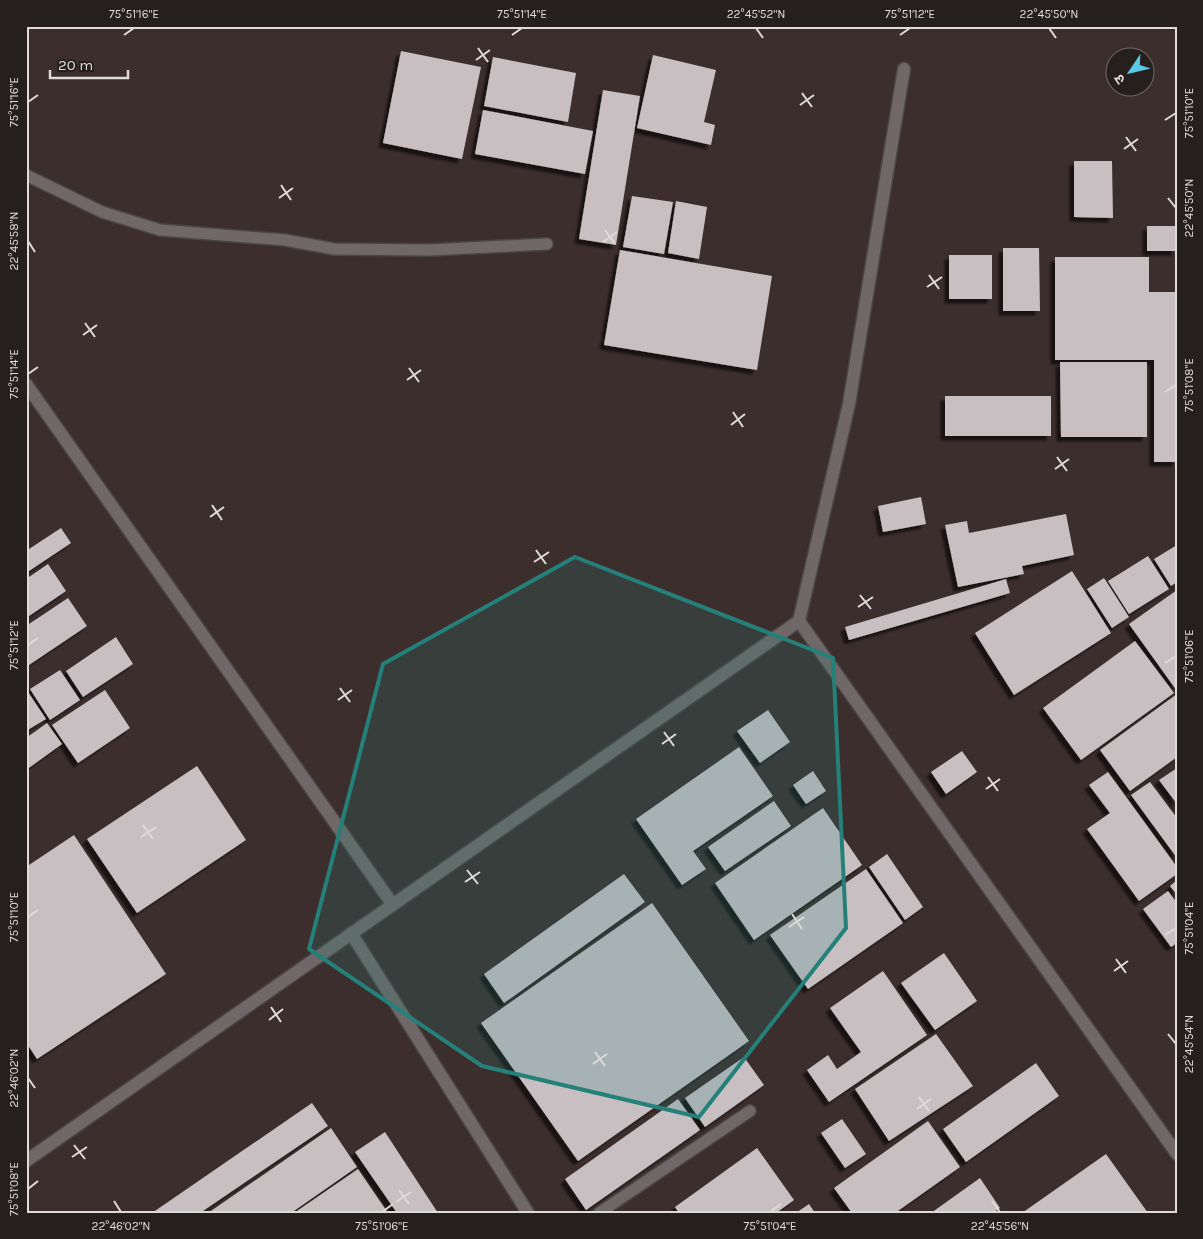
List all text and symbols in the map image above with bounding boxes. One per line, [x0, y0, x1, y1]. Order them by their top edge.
text: 75°51'16"E [109, 7, 159, 21]
text: 75°51'14"E [497, 7, 547, 21]
text: 22°45'52"N [727, 7, 785, 21]
text: 75°51'12"E [885, 7, 935, 21]
text: 22°45'50"N [1020, 7, 1078, 21]
scale bar [50, 48, 128, 80]
north arrow [1106, 48, 1156, 98]
text: 20 m [58, 56, 93, 74]
text: उ [1110, 70, 1129, 87]
text: 75°51'16"E [7, 77, 21, 127]
text: 75°51'10"E [1182, 88, 1196, 138]
text: 22°45'50"N [1182, 179, 1196, 237]
text: 22°45'58"N [7, 211, 21, 271]
text: 75°51'14"E [7, 349, 21, 399]
text: 75°51'08"E [1182, 358, 1196, 412]
text: 75°51'12"E [7, 620, 21, 670]
text: 75°51'06"E [1182, 629, 1196, 683]
text: 75°51'10"E [7, 892, 21, 942]
text: 75°51'04"E [1182, 901, 1196, 955]
text: 22°45'54"N [1182, 1015, 1196, 1073]
text: 22°46'02"N [7, 1048, 21, 1108]
text: 75°51'08"E [7, 1162, 21, 1216]
text: 22°46'02"N [91, 1219, 151, 1233]
text: 75°51'06"E [355, 1219, 409, 1233]
text: 75°51'04"E [743, 1219, 797, 1233]
text: 22°45'56"N [971, 1219, 1029, 1233]

